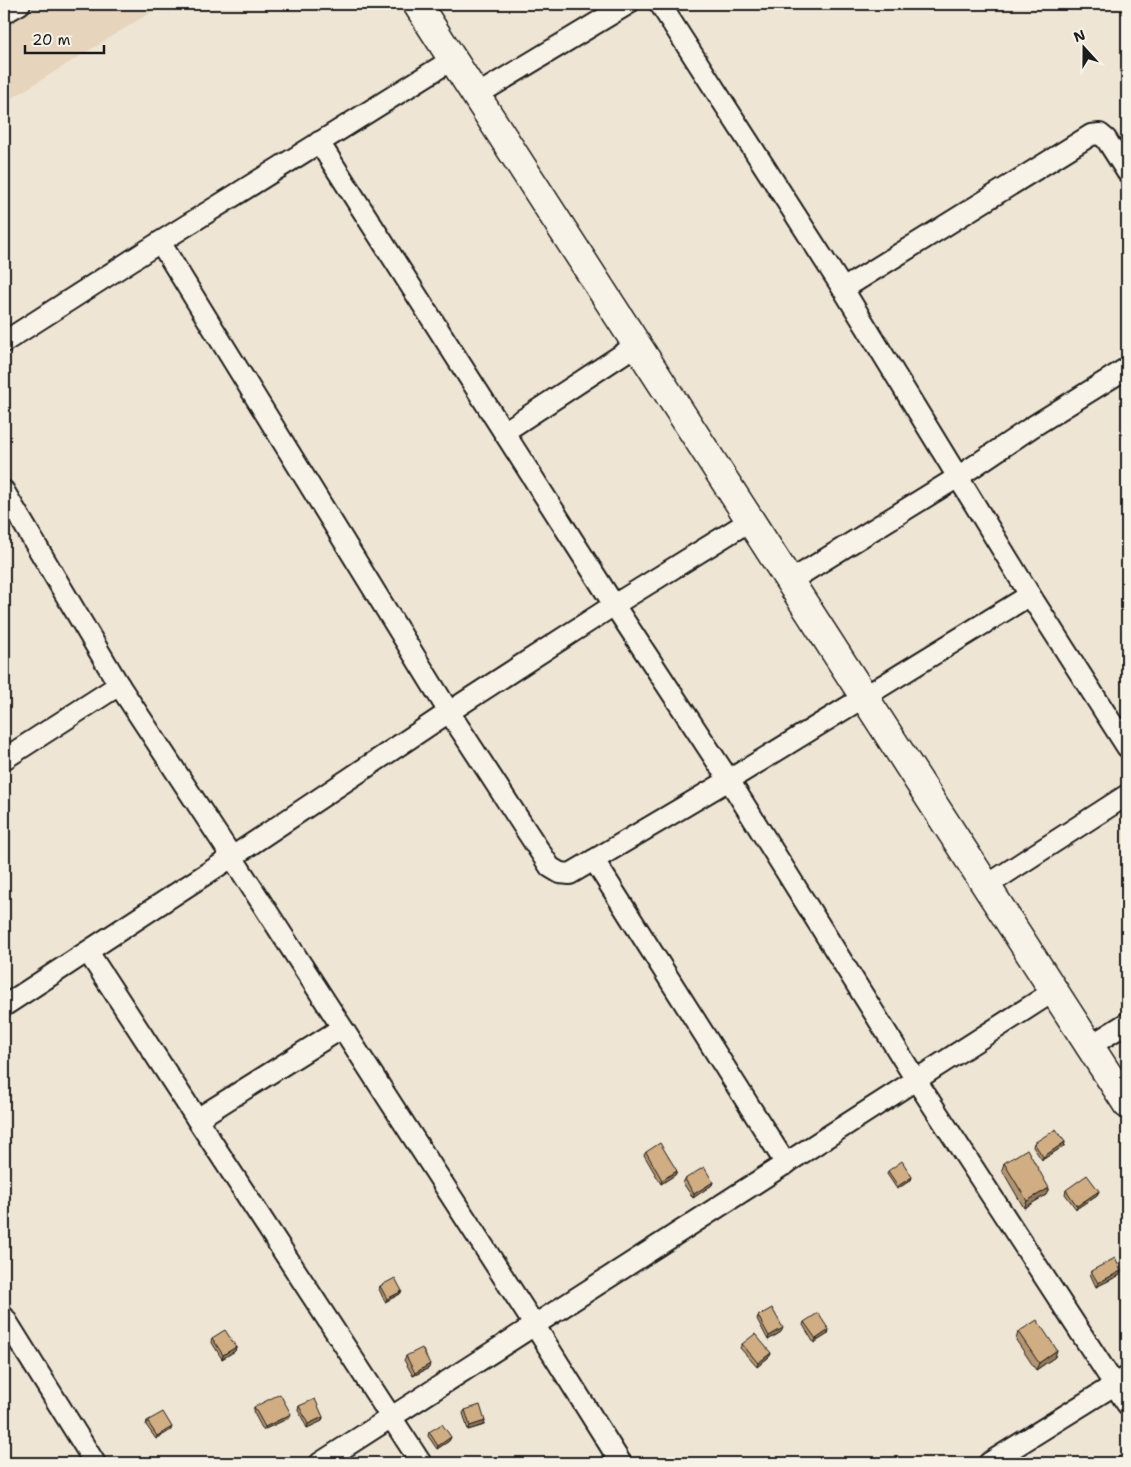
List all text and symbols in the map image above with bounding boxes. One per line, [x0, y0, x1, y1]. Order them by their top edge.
scale bar [25, 22, 104, 54]
north arrow [1058, 22, 1108, 72]
text: N [1071, 25, 1088, 46]
text: 20 m [32, 30, 71, 50]

